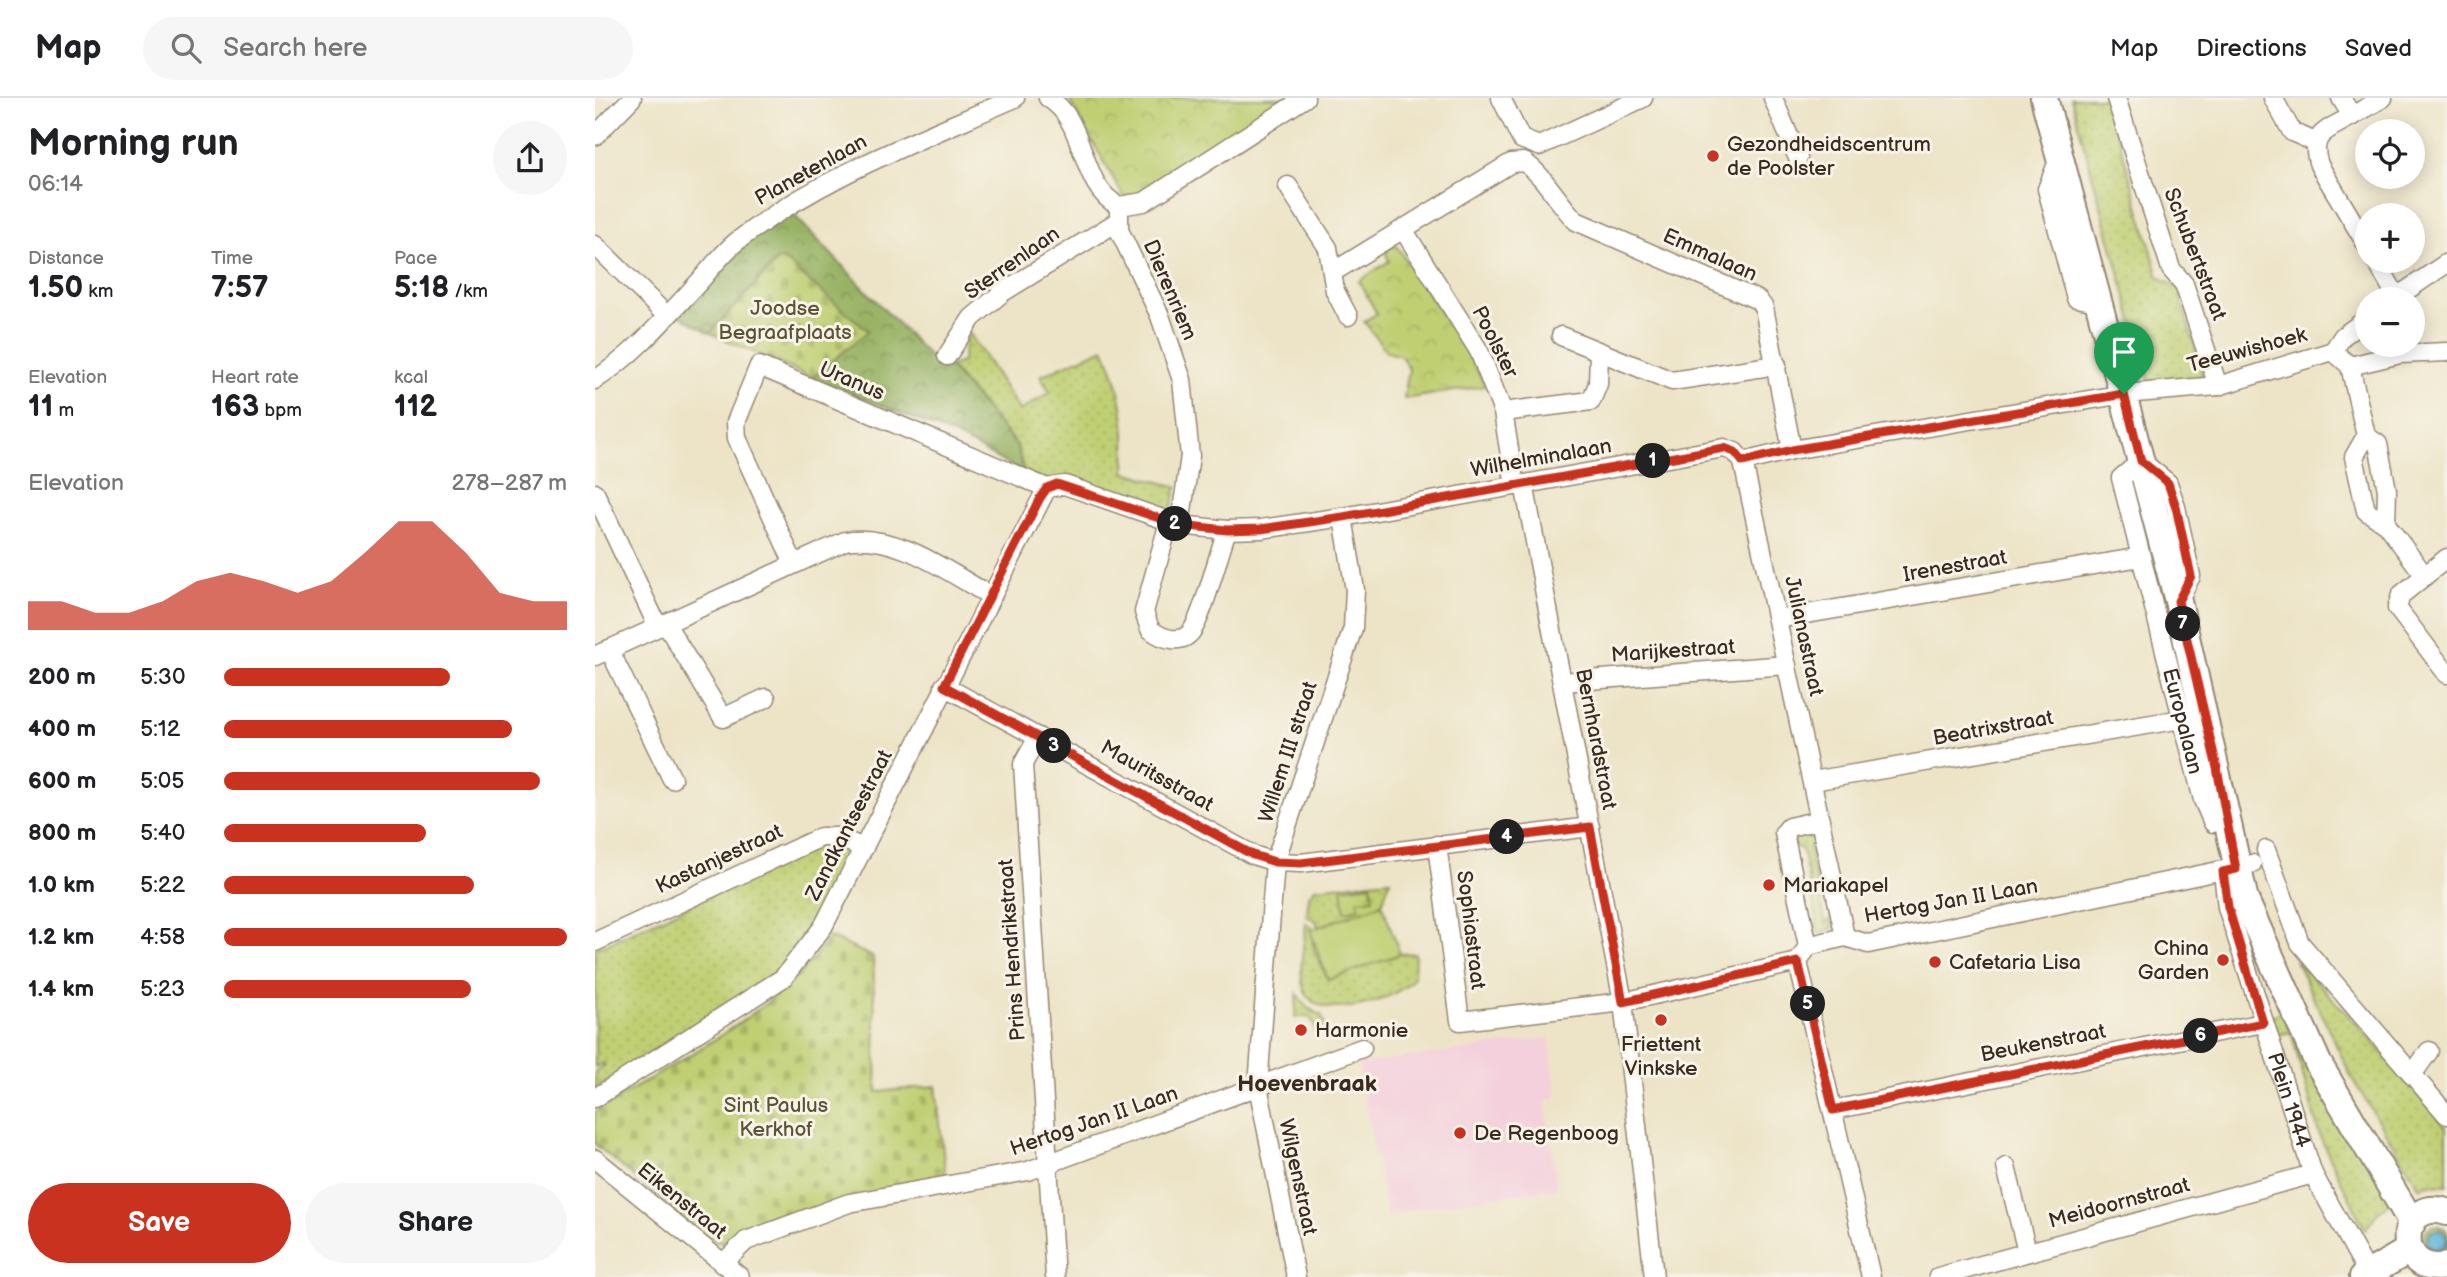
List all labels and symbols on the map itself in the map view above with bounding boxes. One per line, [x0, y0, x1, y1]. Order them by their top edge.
street label: Planetenlaan [751, 129, 871, 211]
place label: Gezondheidscentrum de Poolster [1727, 132, 1931, 181]
marker: Gezondheidscentrum de Poolster [1705, 148, 1721, 164]
street label: Schubertstraat [2158, 184, 2232, 324]
street label: Sterrenlaan [960, 221, 1064, 305]
street label: Emmalaan [1659, 223, 1761, 287]
street label: Dierenriem [1138, 236, 1202, 344]
park label: Joodse Begraafplaats [718, 296, 852, 345]
street label: Poolster [1466, 302, 1524, 382]
pin [2094, 322, 2154, 394]
street label: Teeuwishoek [2185, 322, 2310, 378]
street label: Uranus [816, 356, 888, 406]
street label: Wilhelminalaan [1469, 433, 1613, 483]
pin: 1 [1635, 444, 1671, 478]
pin: 2 [1157, 506, 1193, 542]
street label: Irenestraat [1901, 545, 2009, 587]
street label: Julianastraat [1779, 574, 1829, 699]
pin: 7 [2165, 606, 2201, 642]
street label: Marijkestraat [1610, 634, 1736, 668]
street label: Europalaan [2157, 665, 2208, 777]
street label: Bernhardstraat [1570, 666, 1622, 812]
street label: Willem III straat [1253, 678, 1323, 826]
street label: Beatrixstraat [1931, 705, 2056, 751]
pin: 3 [1037, 728, 1071, 764]
street label: Mauritsstraat [1096, 735, 1218, 818]
street label: Zandkantsestraat [800, 745, 898, 905]
street label: Kastanjestraat [652, 819, 787, 899]
pin: 4 [1489, 820, 1525, 854]
street label: Prins Hendrikstraat [993, 858, 1031, 1042]
street label: Sophiastraat [1451, 869, 1491, 991]
place label: Mariakapel [1783, 873, 1889, 898]
street label: Hertog Jan II Laan [1862, 873, 2040, 929]
marker: Mariakapel [1761, 877, 1777, 893]
place label: China Garden [2138, 936, 2209, 985]
place label: Cafetaria Lisa [1949, 950, 2081, 975]
marker: China Garden [2215, 952, 2231, 968]
marker: Cafetaria Lisa [1927, 954, 1943, 970]
pin: 5 [1791, 986, 1825, 1021]
marker: Friettent Vinkske [1653, 1012, 1669, 1028]
place label: Harmonie [1315, 1018, 1408, 1043]
pin: 6 [2183, 1018, 2219, 1054]
street label: Beukenstraat [1978, 1019, 2108, 1067]
marker: Harmonie [1293, 1022, 1309, 1038]
place label: Friettent Vinkske [1621, 1032, 1702, 1081]
street label: Plein 1944 [2262, 1049, 2316, 1151]
district label: Hoevenbraak [1237, 1070, 1377, 1098]
street label: Hertog Jan II Laan [1007, 1081, 1181, 1161]
park label: Sint Paulus Kerkhof [724, 1093, 828, 1142]
street label: Wilgenstraat [1273, 1117, 1323, 1238]
place label: De Regenboog [1474, 1121, 1619, 1146]
marker: De Regenboog [1452, 1125, 1468, 1141]
street label: Eikenstraat [632, 1158, 732, 1245]
street label: Meidoornstraat [2046, 1172, 2193, 1234]

